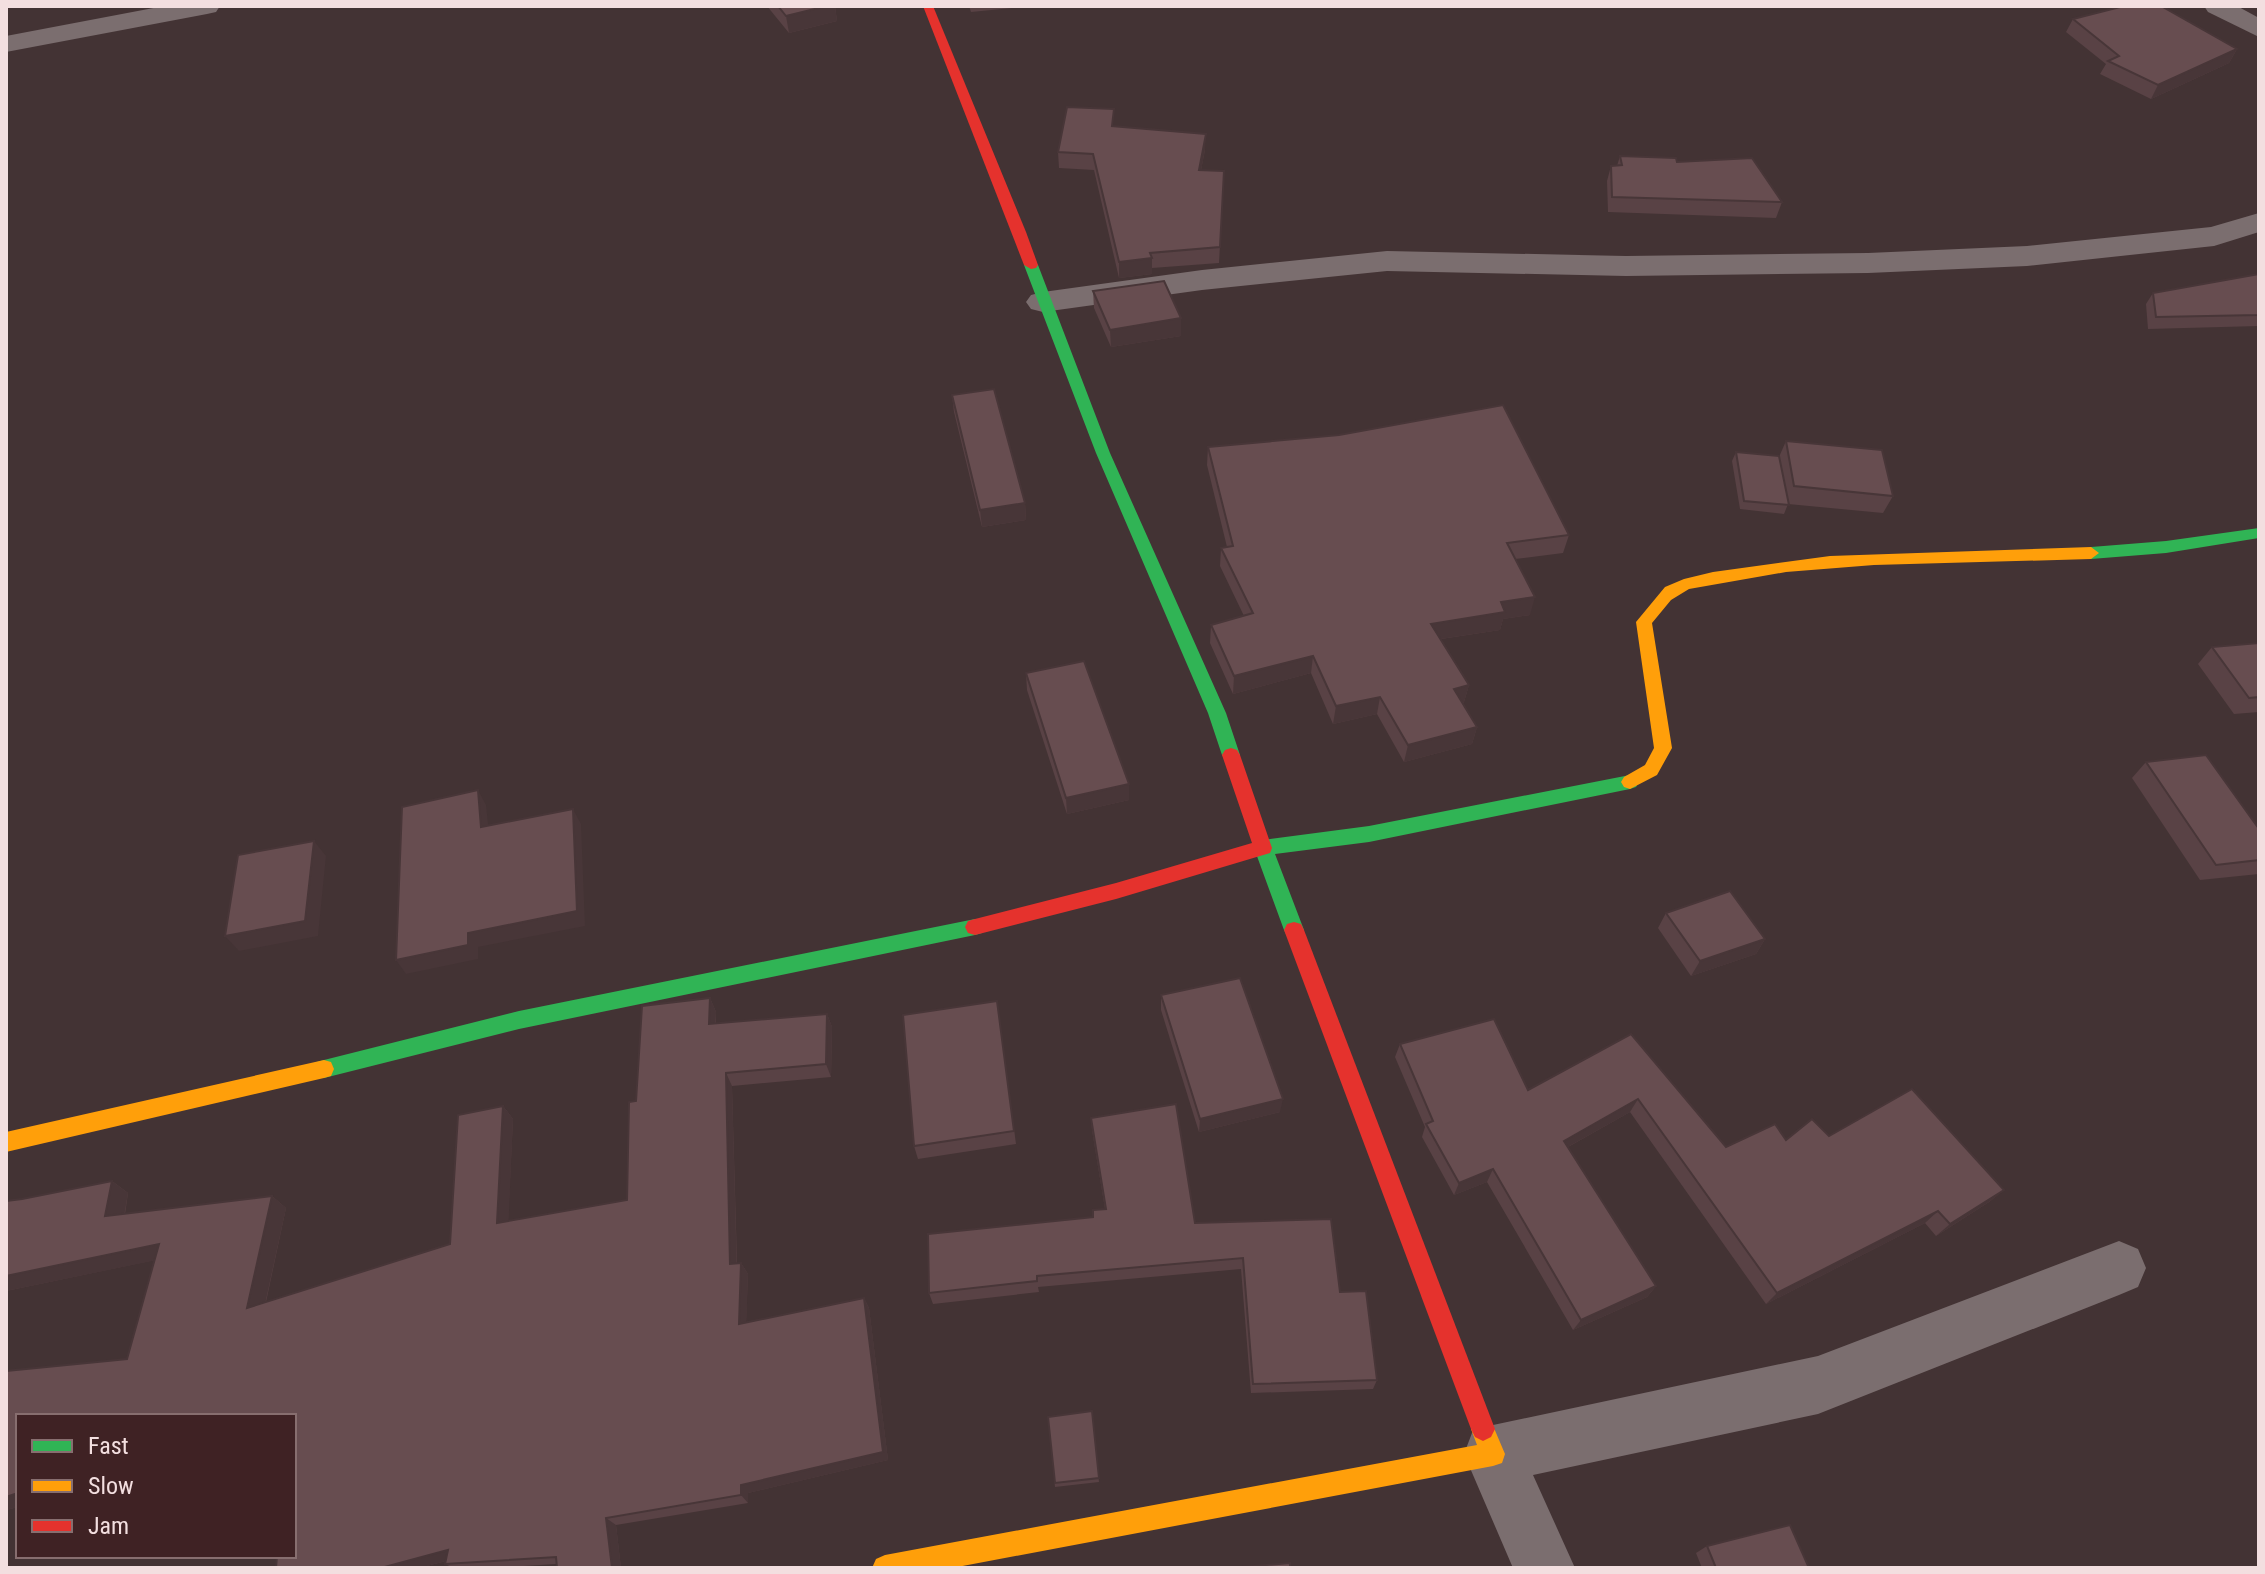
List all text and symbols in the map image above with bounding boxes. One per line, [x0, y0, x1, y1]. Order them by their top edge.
legend [16, 1414, 296, 1558]
text: Fast [88, 1432, 129, 1460]
text: Slow [88, 1472, 134, 1500]
text: Jam [88, 1512, 129, 1540]

